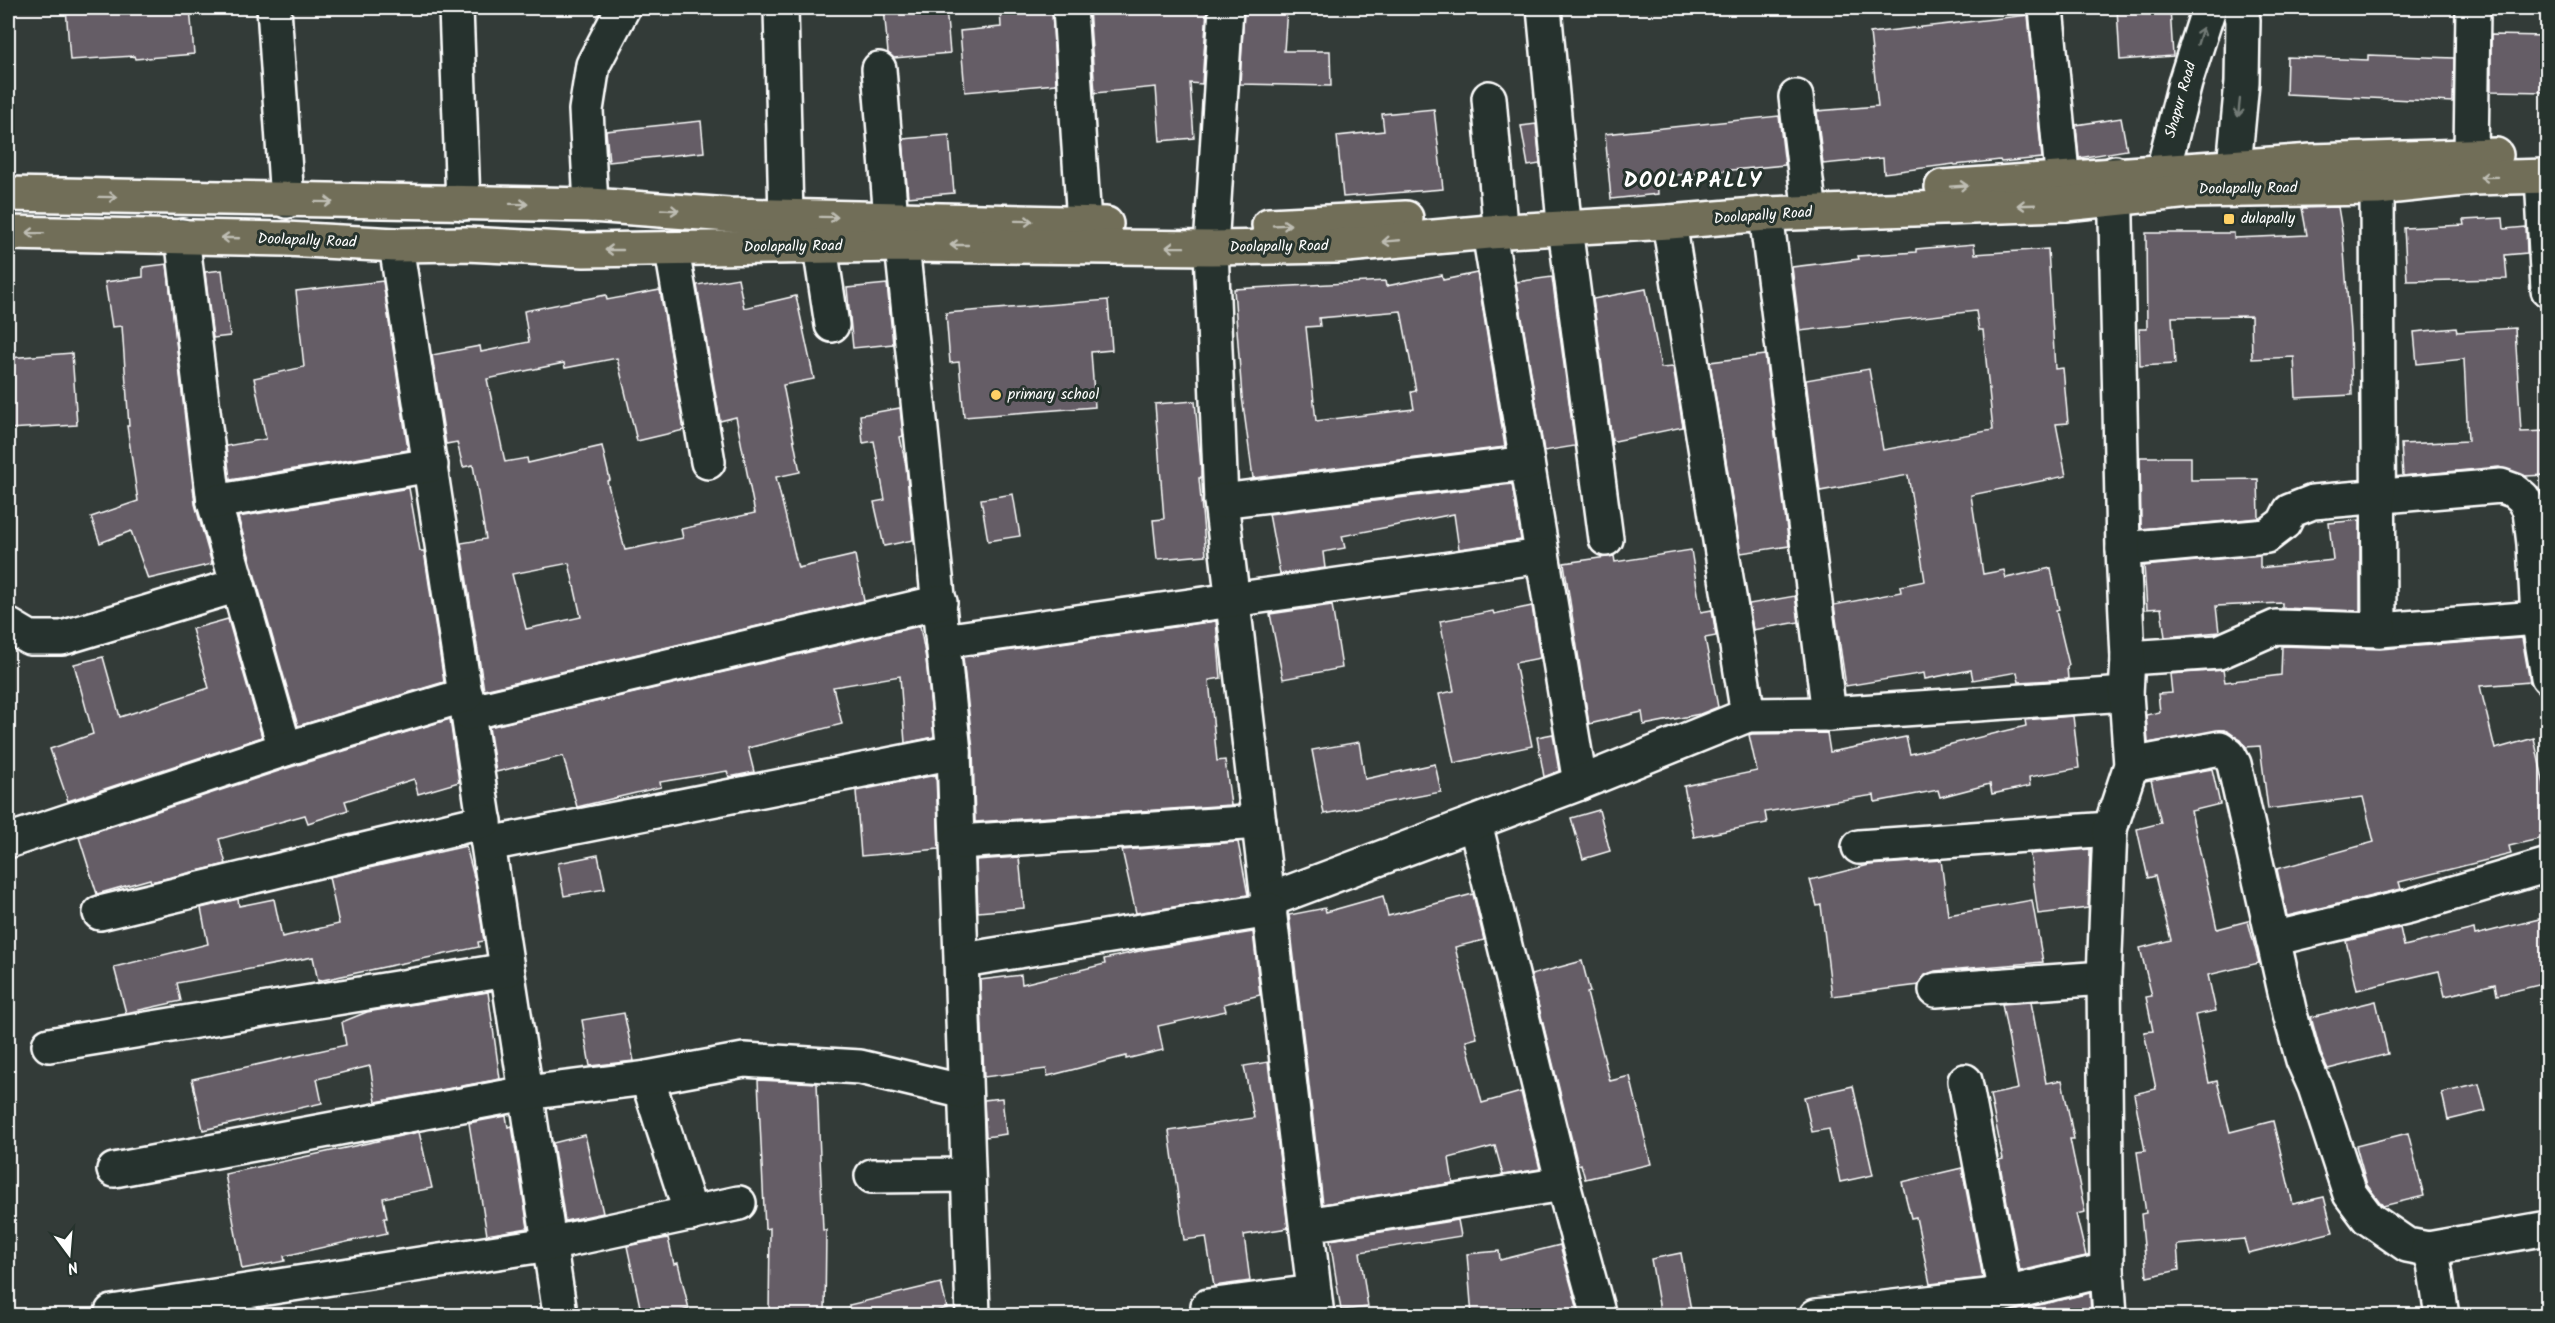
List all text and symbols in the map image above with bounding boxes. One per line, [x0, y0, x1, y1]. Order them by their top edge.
one-way arrow [2195, 27, 2206, 46]
street label: Shapur Road [2159, 58, 2203, 141]
one-way arrow [2233, 97, 2244, 117]
district label: DOOLAPALLY [1623, 165, 1763, 198]
one-way arrow [2480, 172, 2500, 183]
street label: Doolapally Road [2198, 176, 2298, 202]
one-way arrow [1949, 180, 1969, 191]
one-way arrow [97, 191, 117, 203]
one-way arrow [313, 196, 333, 207]
one-way arrow [508, 198, 528, 210]
one-way arrow [2016, 200, 2036, 211]
street label: Doolapally Road [1713, 201, 1814, 231]
one-way arrow [660, 204, 680, 215]
place label: dulapally [2241, 207, 2296, 231]
one-way arrow [819, 212, 839, 223]
marker: dulapally [2222, 212, 2236, 226]
one-way arrow [1014, 216, 1034, 227]
one-way arrow [1272, 219, 1292, 230]
street label: Doolapally Road [257, 227, 357, 255]
one-way arrow [25, 228, 45, 239]
one-way arrow [220, 232, 240, 243]
street label: Doolapally Road [743, 234, 843, 260]
street label: Doolapally Road [1229, 234, 1329, 260]
one-way arrow [1381, 236, 1401, 247]
one-way arrow [950, 239, 970, 251]
one-way arrow [1166, 241, 1186, 253]
one-way arrow [604, 244, 624, 256]
place label: primary school [1007, 383, 1099, 407]
marker: primary school [989, 388, 1003, 402]
north arrow [39, 1224, 99, 1284]
text: N [64, 1254, 81, 1280]

